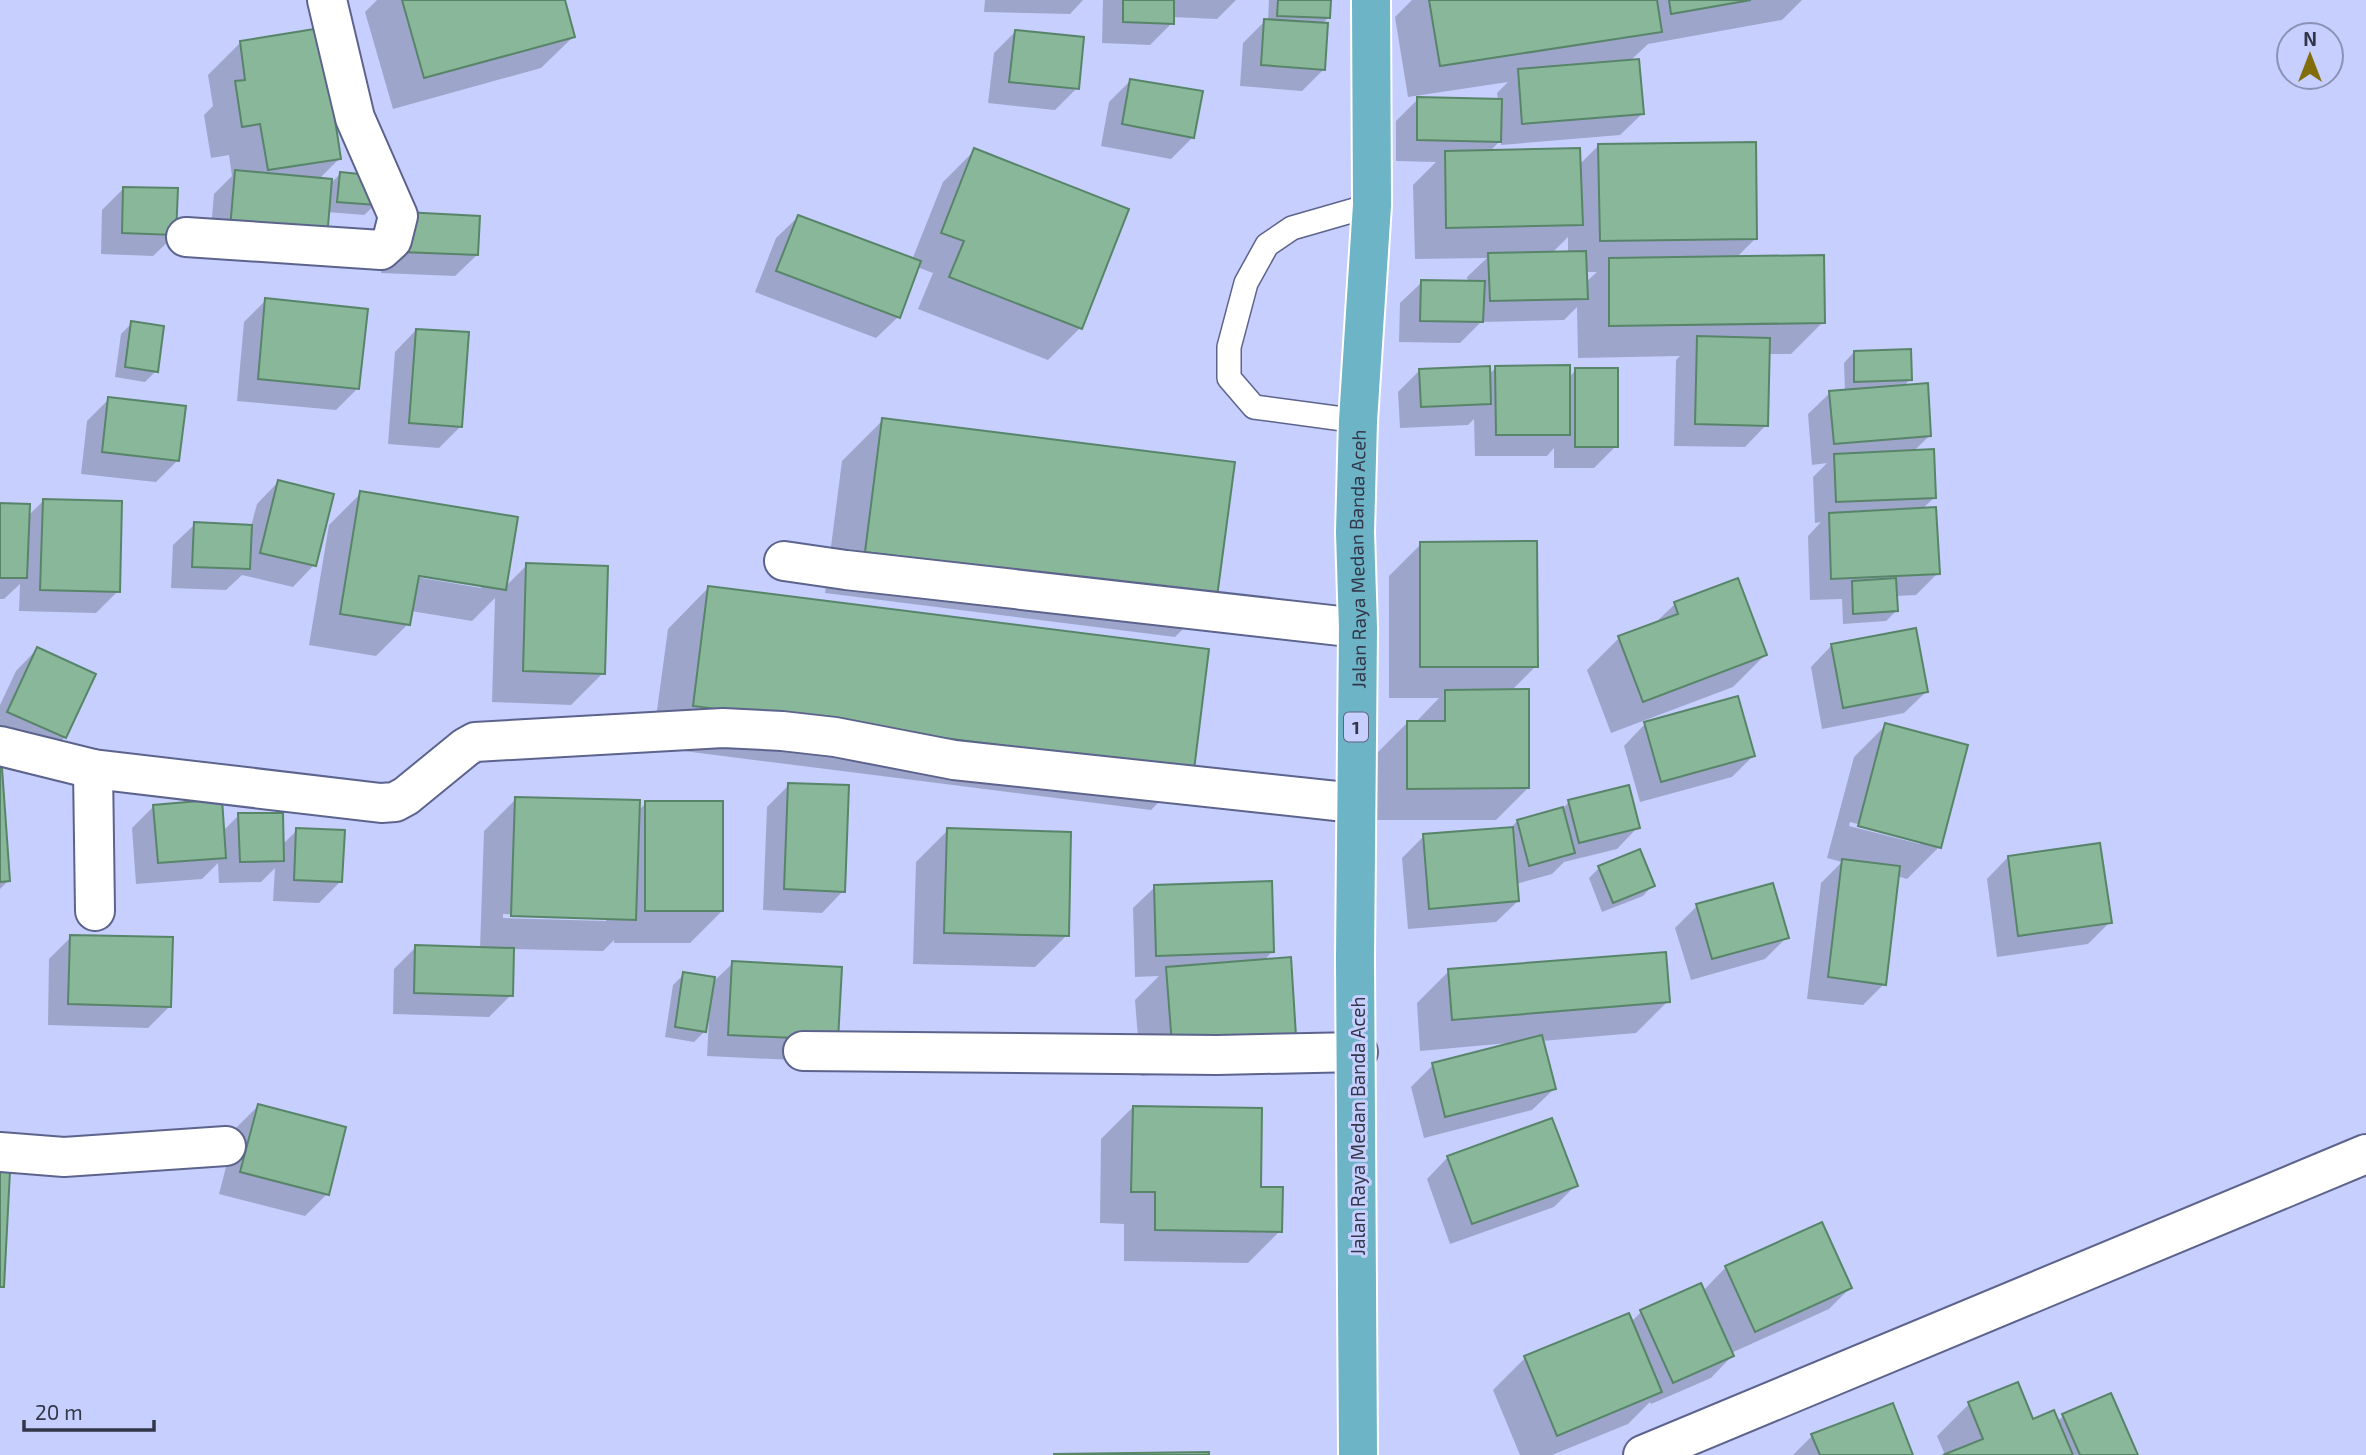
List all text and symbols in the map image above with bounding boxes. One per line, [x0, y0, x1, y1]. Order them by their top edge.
north arrow [2275, 21, 2345, 91]
text: N [2303, 27, 2317, 50]
street label: Jalan Raya Medan Banda Aceh [1343, 429, 1370, 689]
road number: 1 [1344, 712, 1368, 742]
street label: Jalan Raya Medan Banda Aceh [1346, 996, 1369, 1256]
scale bar [24, 1388, 154, 1432]
text: 20 m [35, 1399, 83, 1424]

